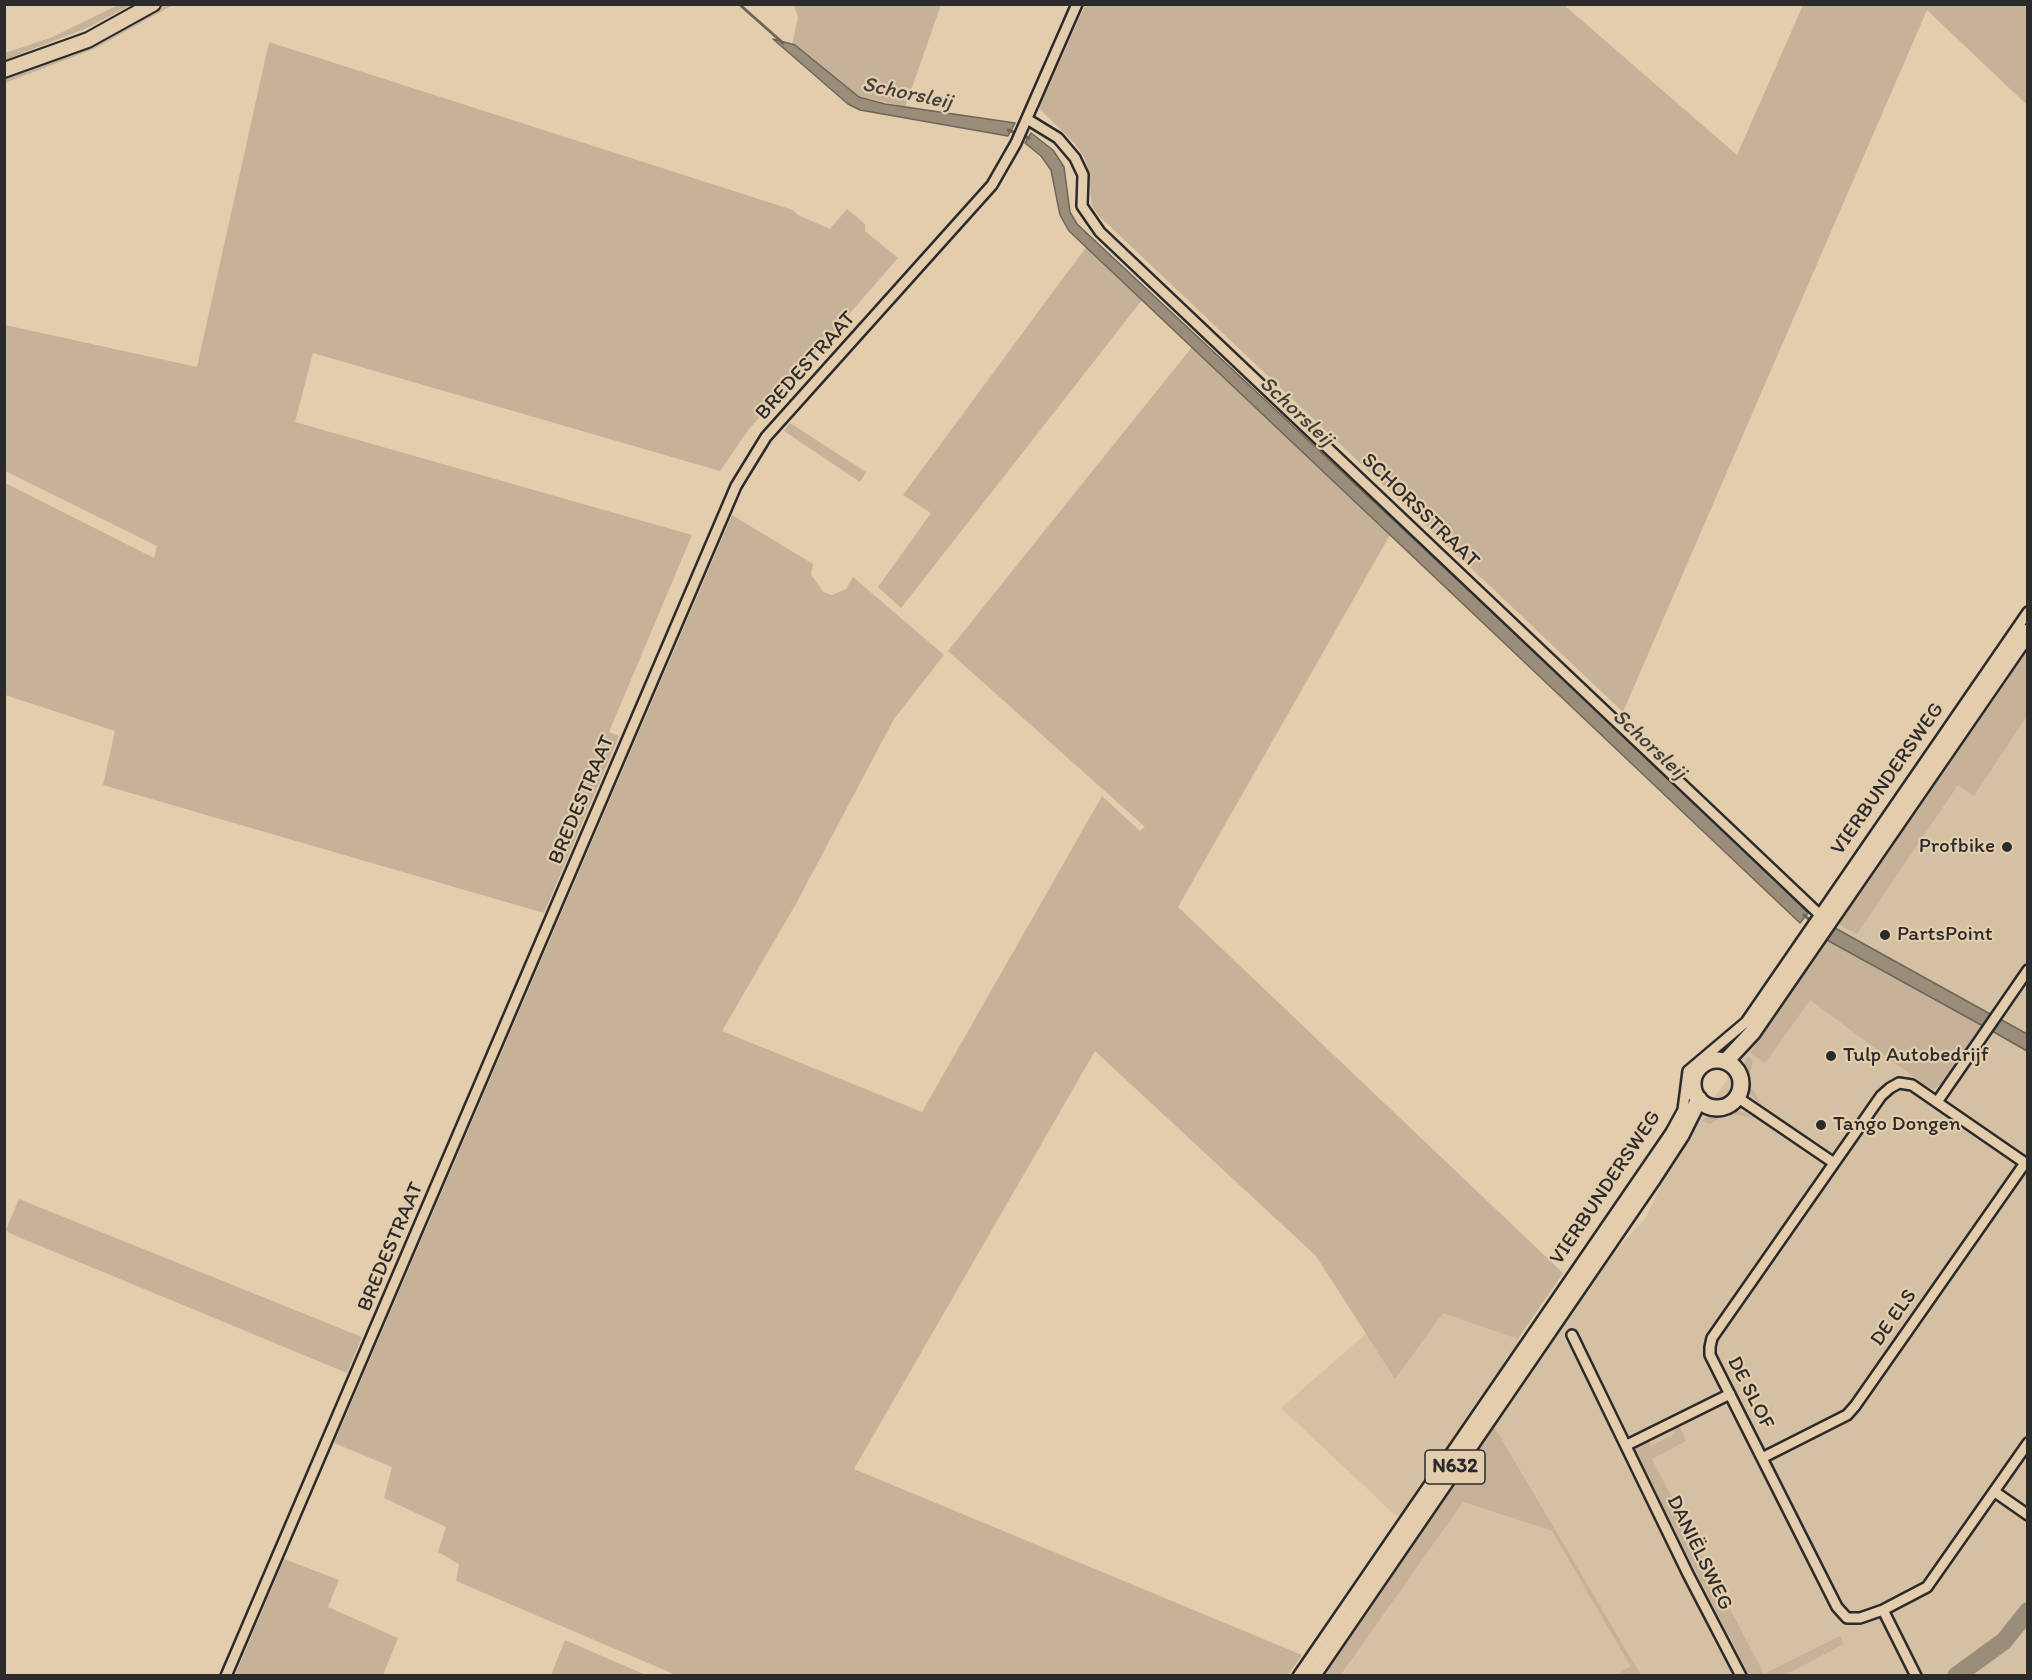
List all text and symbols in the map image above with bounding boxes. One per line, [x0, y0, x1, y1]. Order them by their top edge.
water label: Schorsleij [860, 72, 954, 116]
street label: BREDESTRAAT [751, 306, 861, 426]
water label: Schorsleij [1254, 371, 1338, 453]
street label: SCHORSSTRAAT [1356, 448, 1484, 574]
street label: VIERBUNDERSWEG [1826, 698, 1950, 860]
water label: Schorsleij [1607, 704, 1691, 786]
street label: BREDESTRAAT [543, 732, 621, 868]
place label: Profbike [1919, 834, 1995, 860]
marker: Profbike [2000, 840, 2014, 854]
place label: PartsPoint [1897, 922, 1993, 948]
marker: PartsPoint [1878, 928, 1892, 942]
place label: Tulp Autobedrijf [1843, 1043, 1989, 1069]
marker: Tulp Autobedrijf [1824, 1049, 1838, 1063]
street label: VIERBUNDERSWEG [1545, 1106, 1667, 1270]
place label: Tango Dongen [1833, 1112, 1961, 1138]
marker: Tango Dongen [1814, 1118, 1828, 1132]
street label: BREDESTRAAT [352, 1179, 430, 1315]
street label: DE ELS [1865, 1284, 1923, 1352]
street label: DE SLOF [1721, 1352, 1779, 1434]
road number: N632 [1425, 1450, 1485, 1484]
street label: DANIËLSWEG [1660, 1491, 1738, 1615]

